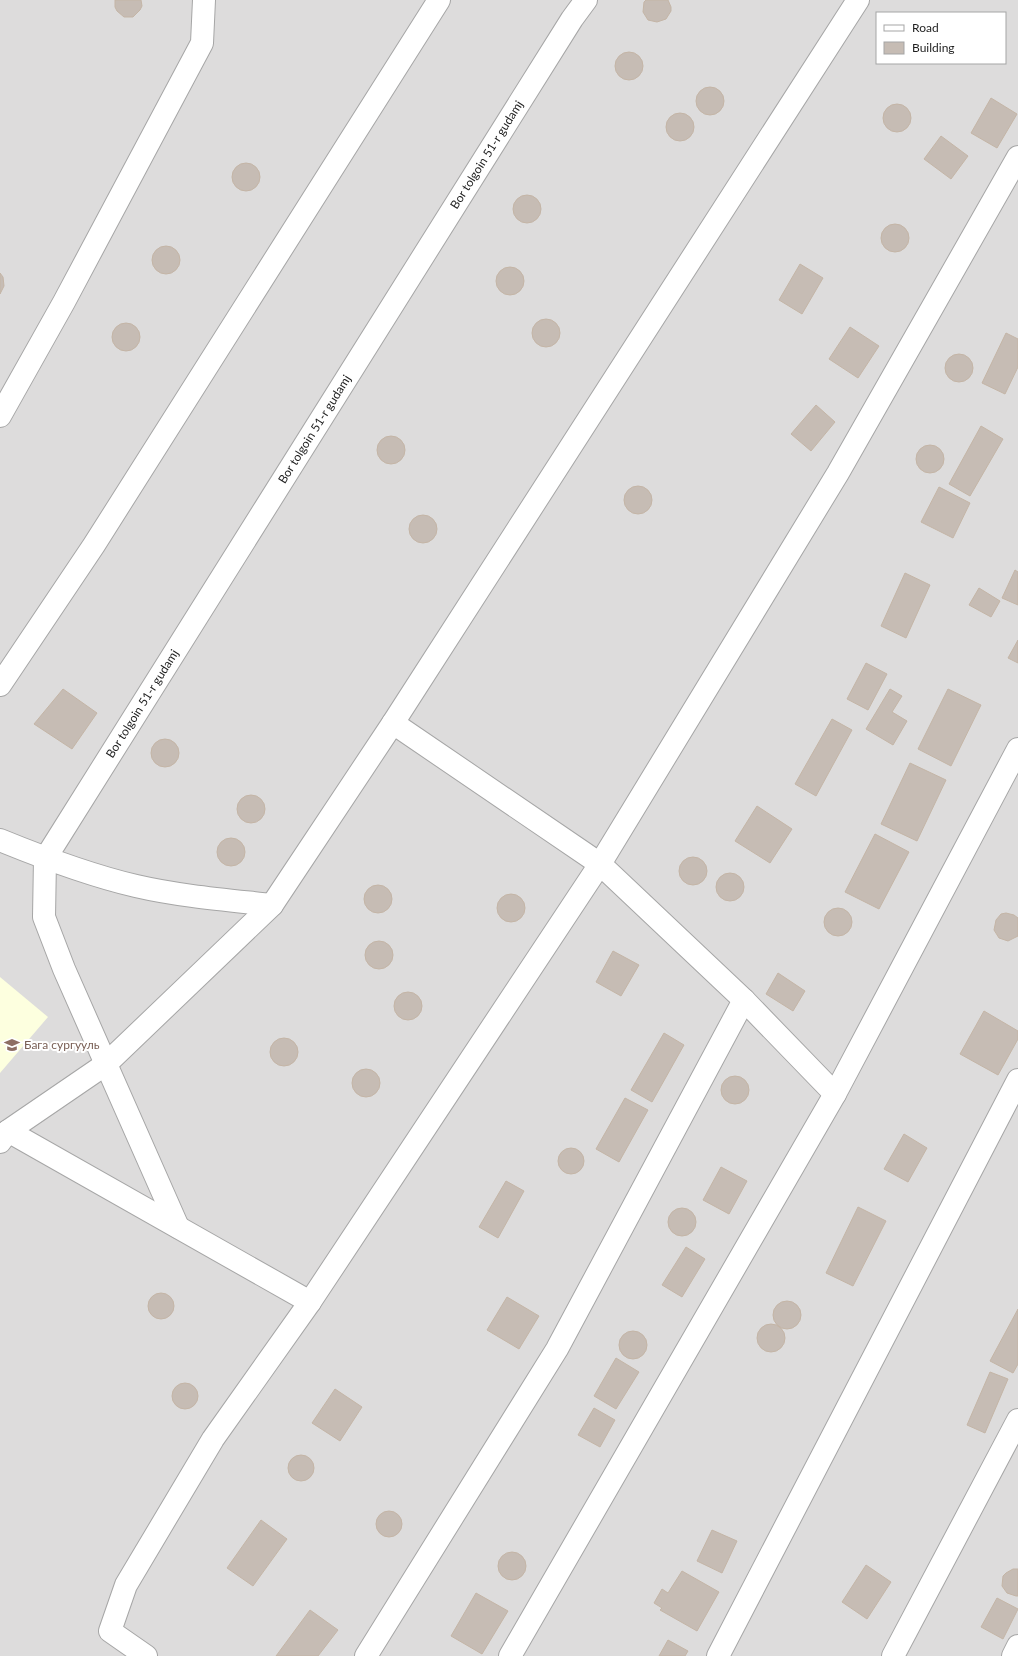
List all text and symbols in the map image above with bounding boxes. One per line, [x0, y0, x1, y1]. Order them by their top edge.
legend [876, 12, 1006, 64]
text: Road [912, 20, 939, 35]
text: Building [912, 40, 955, 55]
street label: Bor tolgoin 51-r gudamj [447, 97, 526, 212]
street label: Bor tolgoin 51-r gudamj [274, 372, 354, 486]
street label: Bor tolgoin 51-r gudamj [102, 646, 182, 761]
school or university icon: Бага сургууль [3, 1036, 21, 1054]
place label: Бага сургууль [24, 1037, 100, 1052]

